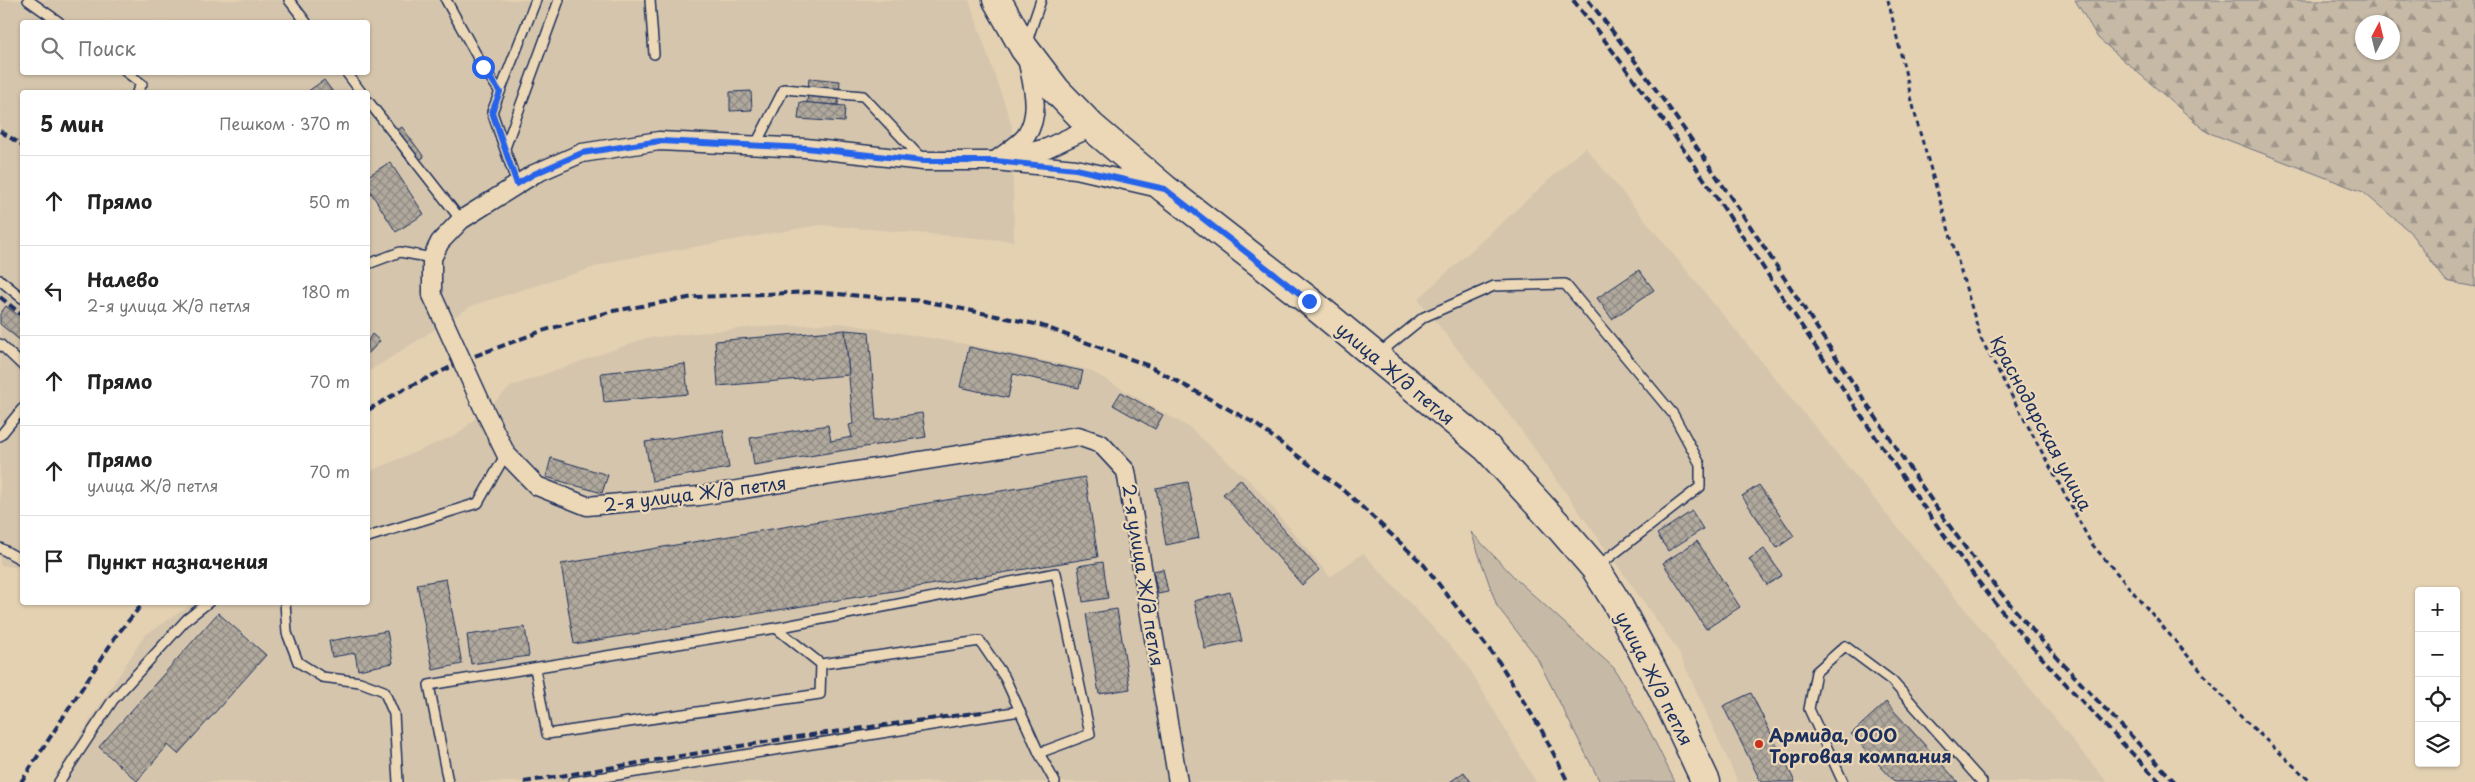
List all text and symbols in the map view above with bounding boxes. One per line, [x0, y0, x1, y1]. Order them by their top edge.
north arrow [2355, 15, 2400, 60]
search box [20, 20, 370, 75]
icon: search [38, 34, 66, 62]
text: Поиск [78, 34, 136, 62]
route start [472, 56, 495, 79]
text: 5 мин [40, 107, 104, 139]
text: Пешком · 370 m [219, 111, 350, 135]
icon: ahead [40, 187, 68, 215]
text: Прямо [87, 187, 152, 215]
text: 50 m [309, 189, 350, 213]
text: Налево [87, 265, 159, 293]
icon: left [40, 277, 68, 305]
text: 180 m [302, 279, 350, 303]
route end [1298, 290, 1321, 313]
text: 2-я улица Ж/д петля [87, 293, 251, 317]
street label: улица Ж/д петля [1331, 315, 1461, 431]
street label: Краснодарская улица [1984, 331, 2100, 516]
icon: ahead [40, 367, 68, 395]
text: Прямо [87, 367, 152, 395]
text: 70 m [310, 369, 350, 393]
text: Прямо [87, 445, 152, 473]
icon: ahead [40, 457, 68, 485]
text: 70 m [310, 459, 350, 483]
street label: 2-я улица Ж/д петля [602, 468, 788, 518]
text: улица Ж/д петля [87, 473, 218, 497]
street label: 2-я улица Ж/д петля [1116, 482, 1172, 668]
icon: arrive [40, 547, 68, 575]
text: Пункт назначения [87, 547, 268, 575]
map controls [2415, 587, 2460, 767]
button: + [2415, 587, 2460, 632]
street label: улица Ж/д петля [1609, 606, 1701, 750]
button: − [2415, 632, 2460, 677]
button: locate [2415, 677, 2460, 722]
place label: Армида, ООО Торговая компания [1769, 721, 1952, 769]
button: layers [2415, 722, 2460, 767]
marker: Армида, ООО Торговая компания [1753, 738, 1765, 750]

